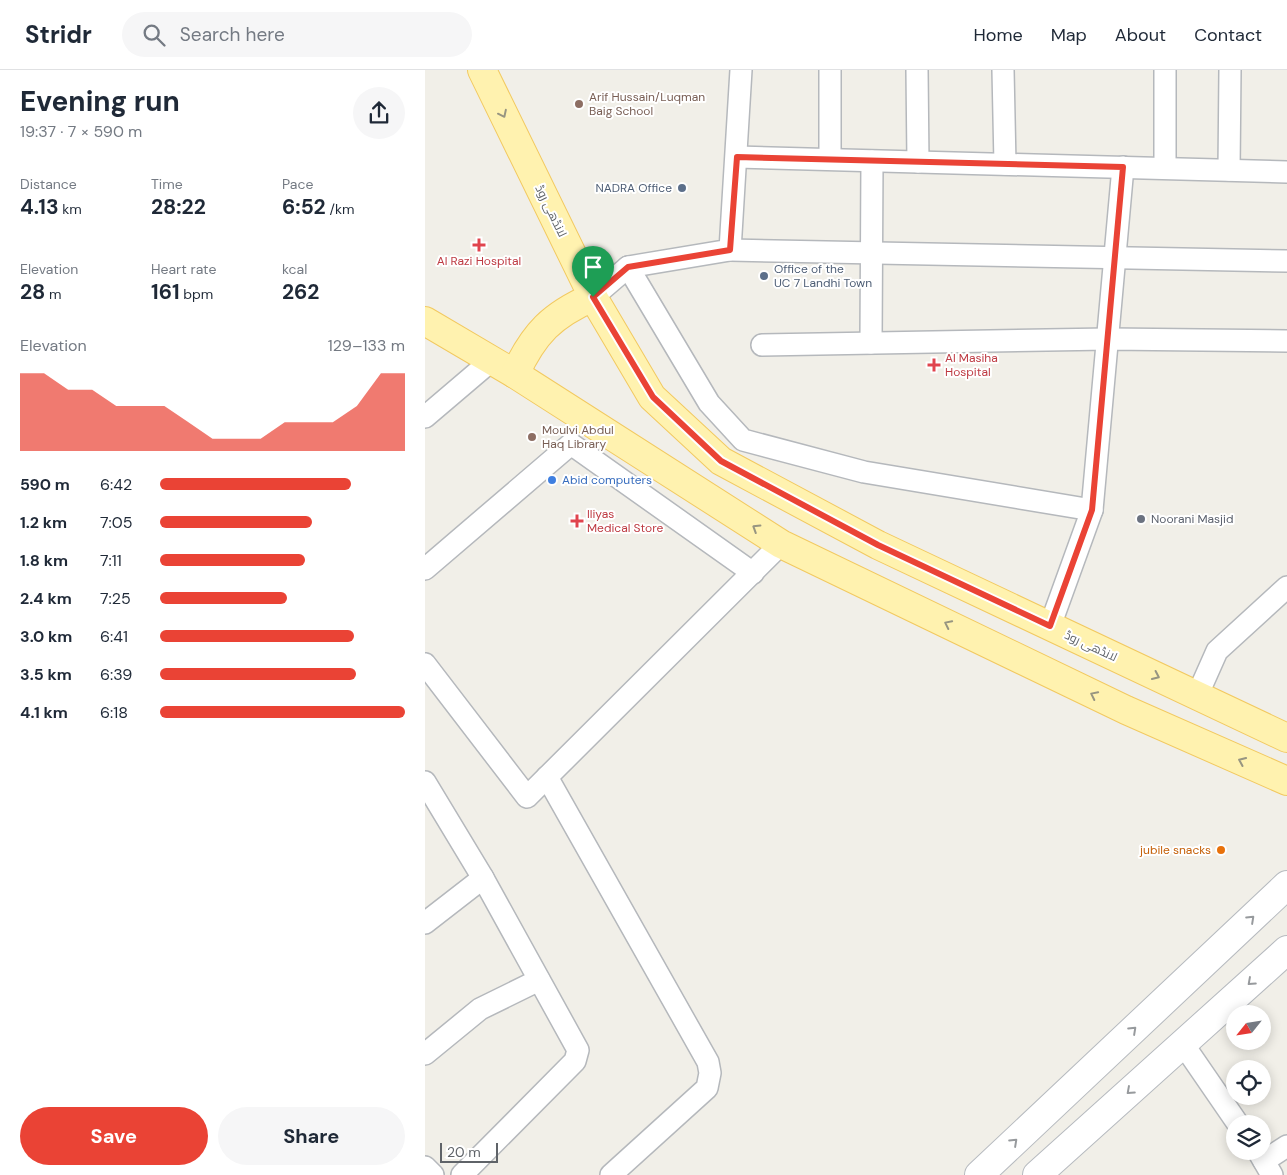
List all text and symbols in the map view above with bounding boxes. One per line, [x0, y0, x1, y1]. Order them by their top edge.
search box [122, 12, 472, 57]
text: Stridr [25, 19, 92, 50]
icon: search [140, 21, 168, 49]
text: Search here [180, 22, 285, 47]
text: Home [973, 23, 1023, 47]
text: Map [1051, 23, 1087, 47]
text: About [1115, 23, 1166, 47]
text: Contact [1194, 23, 1262, 47]
text: Evening run [20, 83, 180, 120]
button: share [353, 87, 405, 139]
place label: Arif Hussain/Luqman Baig School [589, 89, 705, 119]
marker: Arif Hussain/Luqman Baig School [573, 98, 585, 110]
one-way arrow [497, 109, 508, 118]
text: 19:37 · 7 × 590 m [20, 121, 142, 142]
text: Distance [20, 175, 77, 193]
text: Time [151, 175, 183, 193]
text: Pace [282, 175, 313, 193]
place label: NADRA Office [595, 180, 672, 196]
street label: لانڈھی روڈ [531, 182, 571, 240]
marker: NADRA Office [676, 182, 688, 194]
text: 4.13 [20, 193, 59, 221]
text: 28:22 [151, 193, 206, 221]
text: 6:52 [282, 193, 326, 221]
text: km [59, 200, 82, 218]
text: /km [326, 200, 354, 218]
marker: Al Razi Hospital [472, 238, 486, 252]
pin [572, 246, 614, 297]
place label: Al Razi Hospital [437, 253, 521, 269]
icon: arrive [579, 253, 607, 281]
text: Elevation [20, 260, 78, 278]
text: Heart rate [151, 260, 216, 278]
text: kcal [282, 260, 307, 278]
place label: Office of the UC 7 Landhi Town [774, 261, 872, 291]
marker: Office of the UC 7 Landhi Town [758, 270, 770, 282]
text: 28 [20, 278, 45, 306]
text: 161 [151, 278, 180, 306]
text: 262 [282, 278, 319, 306]
text: m [45, 285, 61, 303]
text: bpm [180, 285, 213, 303]
text: Elevation [20, 335, 87, 356]
text: 129–133 m [328, 335, 405, 356]
place label: Al Masiha Hospital [945, 350, 998, 380]
marker: Al Masiha Hospital [927, 358, 941, 372]
place label: Moulvi Abdul Haq Library [542, 422, 614, 452]
marker: Moulvi Abdul Haq Library [526, 431, 538, 443]
place label: Abid computers [562, 472, 652, 488]
text: 590 m [20, 474, 70, 495]
text: 6:42 [100, 474, 132, 495]
marker: Abid computers [546, 474, 558, 486]
place label: Iliyas Medical Store [587, 506, 663, 536]
place label: Noorani Masjid [1151, 511, 1233, 527]
text: 1.2 km [20, 512, 67, 533]
text: 7:05 [100, 512, 132, 533]
marker: Noorani Masjid [1135, 513, 1147, 525]
marker: Iliyas Medical Store [571, 515, 583, 527]
one-way arrow [752, 525, 761, 535]
text: 1.8 km [20, 550, 68, 571]
text: 7:11 [100, 550, 122, 571]
text: 2.4 km [20, 588, 72, 609]
text: 7:25 [100, 588, 131, 609]
one-way arrow [944, 620, 953, 631]
text: 3.0 km [20, 626, 72, 647]
text: 6:41 [100, 626, 128, 647]
street label: لانڈھی روڈ [1062, 627, 1120, 665]
text: 3.5 km [20, 664, 72, 685]
text: 6:39 [100, 664, 132, 685]
one-way arrow [1151, 670, 1160, 681]
one-way arrow [1090, 691, 1099, 701]
text: 4.1 km [20, 702, 68, 723]
text: 6:18 [100, 702, 128, 723]
one-way arrow [1238, 757, 1247, 768]
place label: jubile snacks [1139, 842, 1211, 858]
marker: jubile snacks [1215, 844, 1227, 856]
one-way arrow [1246, 916, 1255, 925]
one-way arrow [1247, 976, 1256, 985]
north arrow [1226, 1005, 1271, 1050]
map controls [1226, 1005, 1271, 1160]
one-way arrow [1127, 1027, 1136, 1036]
button: locate [1226, 1060, 1271, 1105]
one-way arrow [1127, 1085, 1136, 1094]
button: Save [20, 1107, 208, 1165]
button: Share [218, 1107, 405, 1165]
button: layers [1226, 1115, 1271, 1160]
one-way arrow [1009, 1139, 1018, 1148]
scale bar [440, 1140, 497, 1163]
text: 20 m [447, 1143, 481, 1161]

